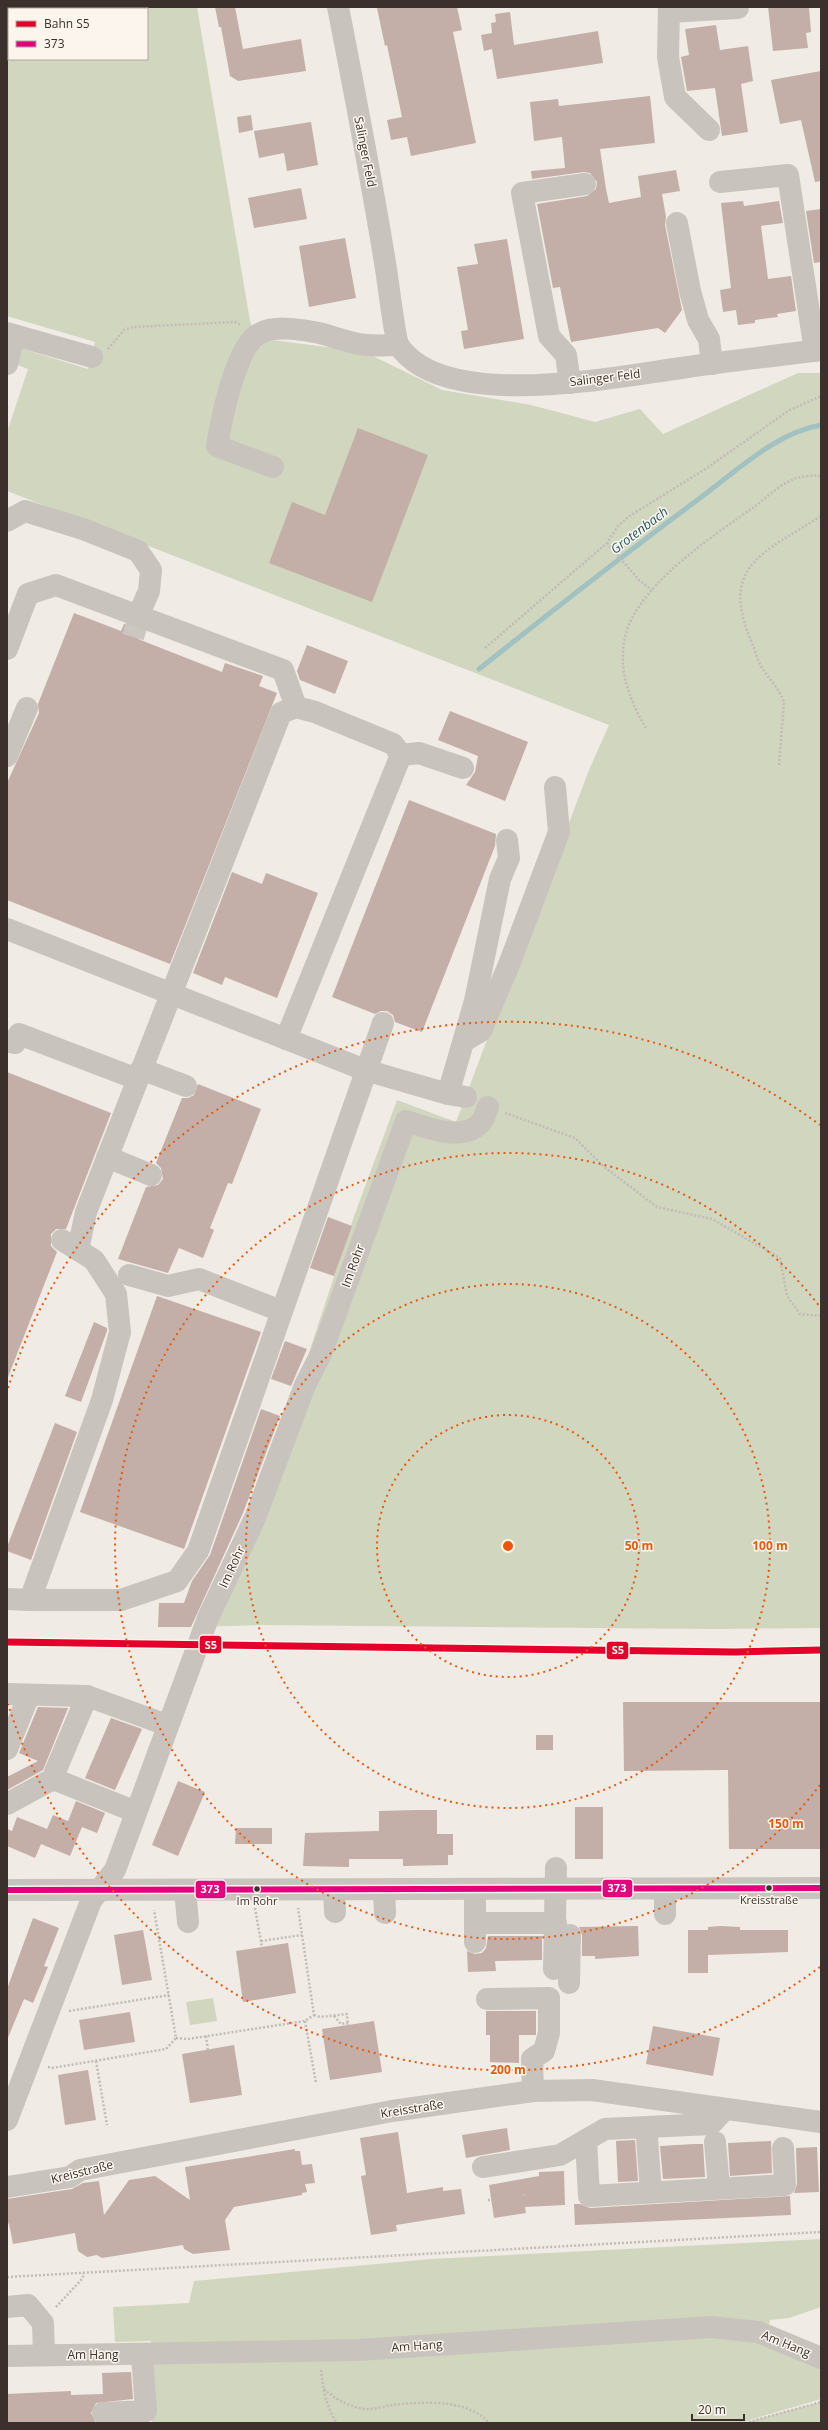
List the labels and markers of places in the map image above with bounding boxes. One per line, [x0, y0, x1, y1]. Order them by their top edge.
centre of rings [501, 1539, 515, 1553]
marker: Kreisstraße [764, 1883, 774, 1893]
marker: Im Rohr [252, 1884, 262, 1894]
place label: Kreisstraße [740, 1892, 798, 1907]
place label: Im Rohr [237, 1893, 278, 1908]

